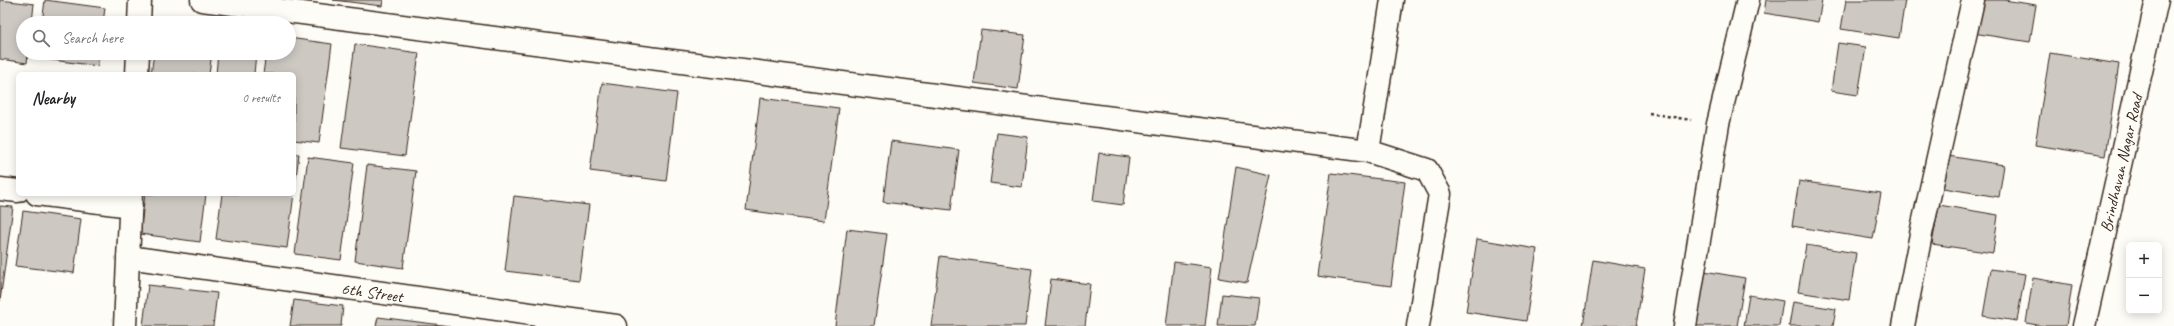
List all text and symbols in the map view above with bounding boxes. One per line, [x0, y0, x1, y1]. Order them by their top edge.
search box [16, 16, 296, 60]
icon: search [30, 27, 52, 49]
text: Search here [62, 29, 123, 48]
text: Nearby [32, 88, 75, 109]
text: 0 results [242, 90, 280, 106]
street label: Brindhavan Nagar Road [2095, 90, 2148, 234]
map controls [2126, 242, 2162, 314]
button: + [2126, 242, 2162, 278]
street label: 6th Street [340, 278, 406, 308]
button: − [2126, 278, 2162, 314]

